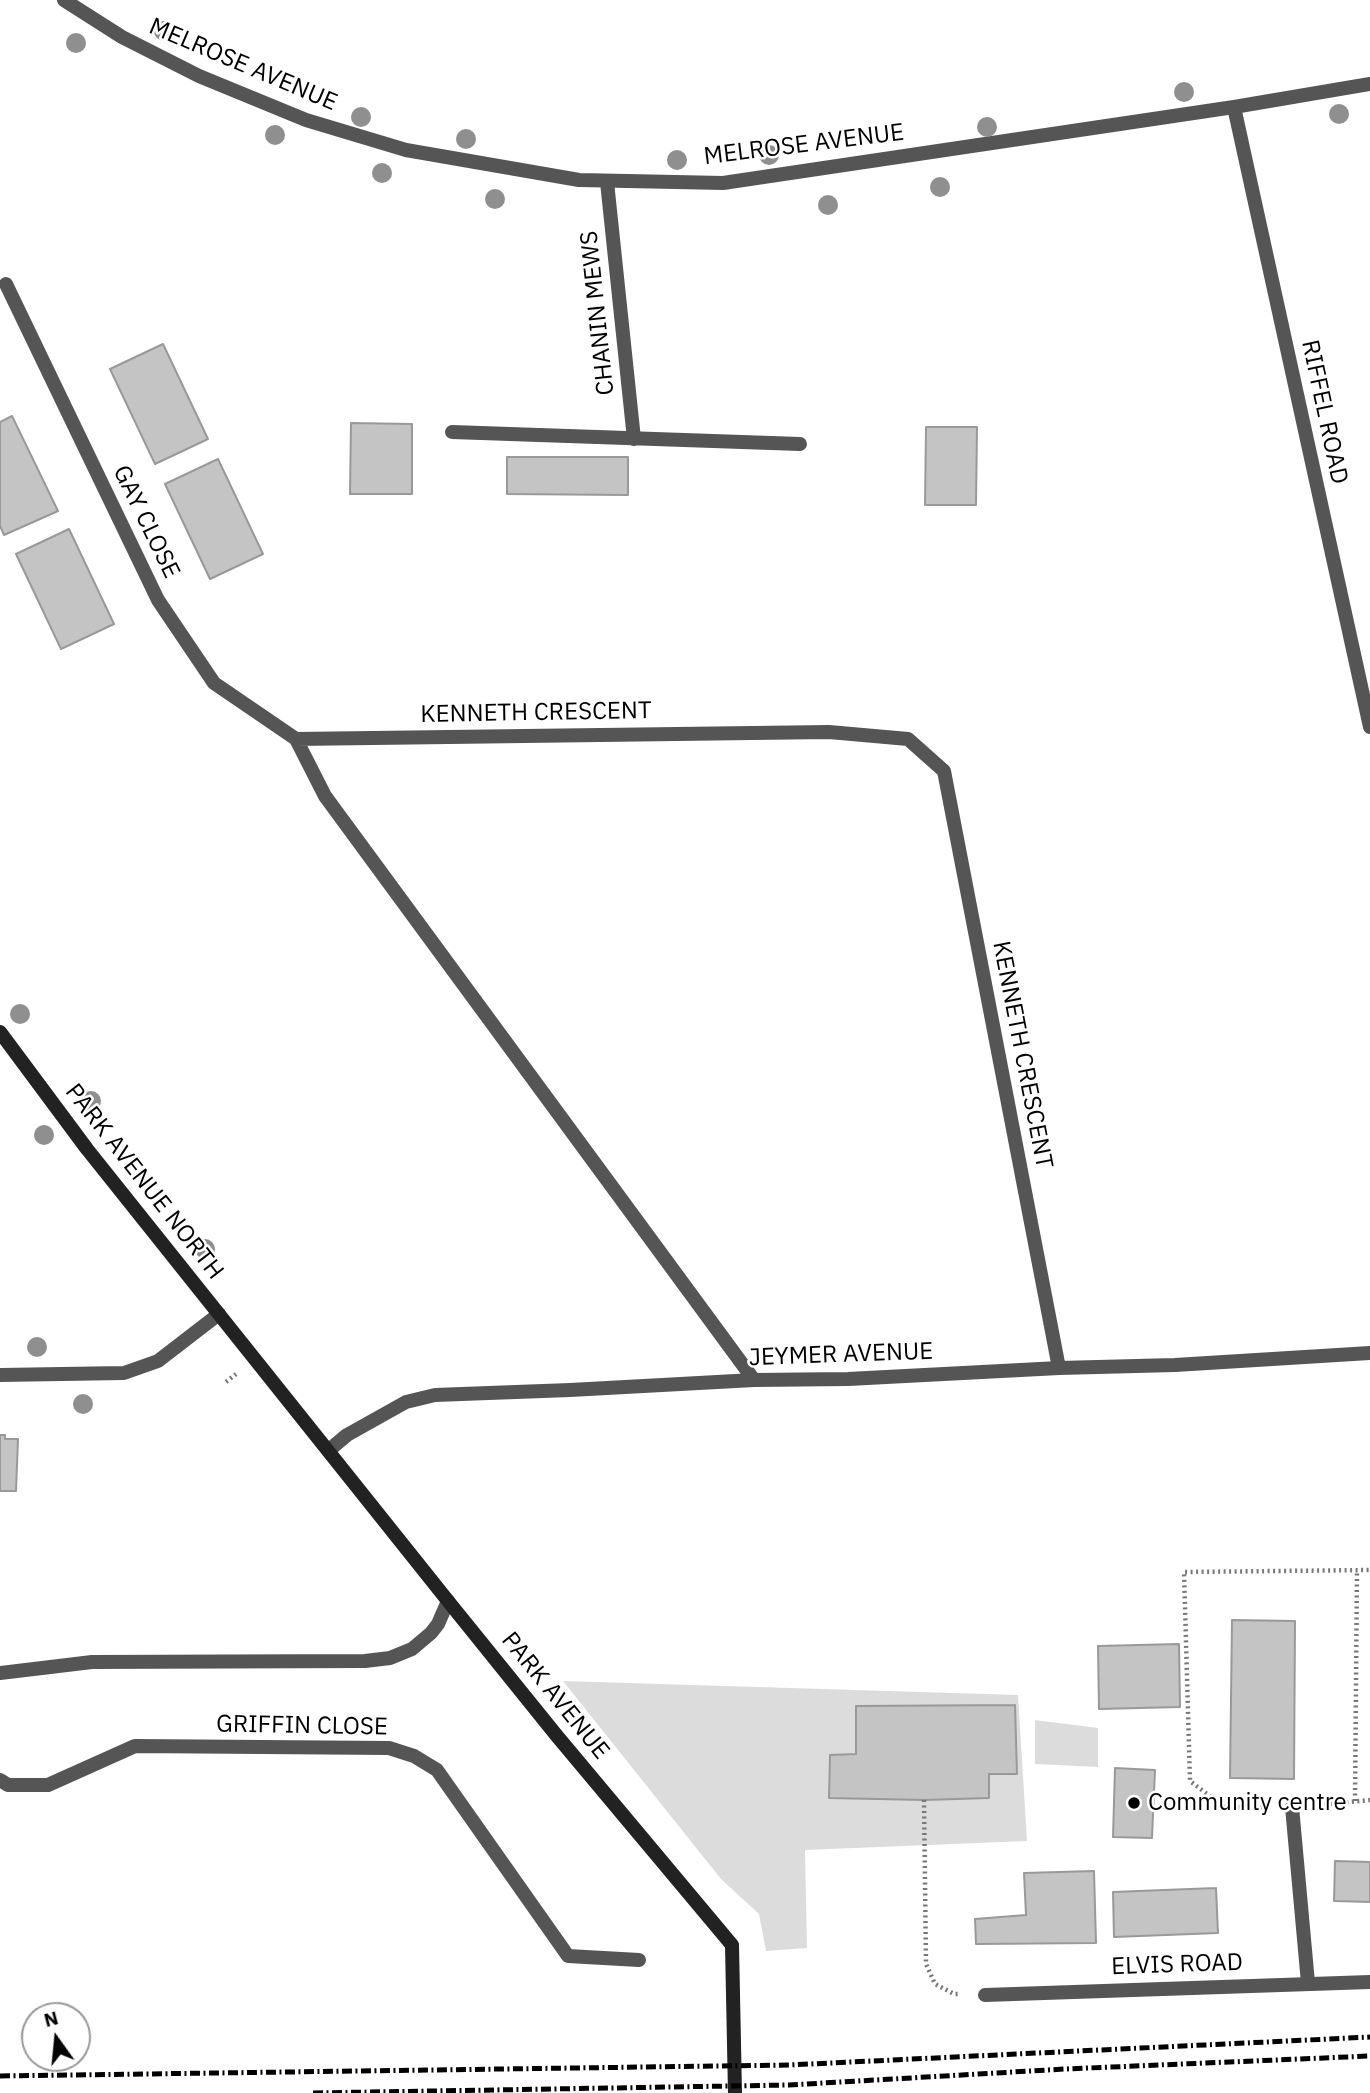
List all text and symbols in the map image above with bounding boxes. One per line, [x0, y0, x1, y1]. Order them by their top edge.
street label: MELROSE AVENUE [145, 12, 341, 118]
street label: MELROSE AVENUE [702, 118, 906, 172]
street label: CHANIN MEWS [575, 229, 621, 397]
street label: RIFFEL ROAD [1295, 337, 1353, 487]
street label: GAY CLOSE [106, 461, 186, 583]
street label: KENNETH CRESCENT [420, 697, 652, 729]
street label: KENNETH CRESCENT [986, 939, 1058, 1171]
street label: PARK AVENUE NORTH [59, 1078, 229, 1286]
street label: JEYMER AVENUE [748, 1337, 934, 1373]
street label: PARK AVENUE [495, 1627, 615, 1765]
street label: GRIFFIN CLOSE [216, 1710, 388, 1742]
place label: Community centre [1148, 1789, 1347, 1817]
marker: Community centre [1126, 1795, 1142, 1811]
street label: ELVIS ROAD [1111, 1948, 1243, 1982]
north arrow [21, 2002, 91, 2072]
text: N [41, 2005, 61, 2032]

